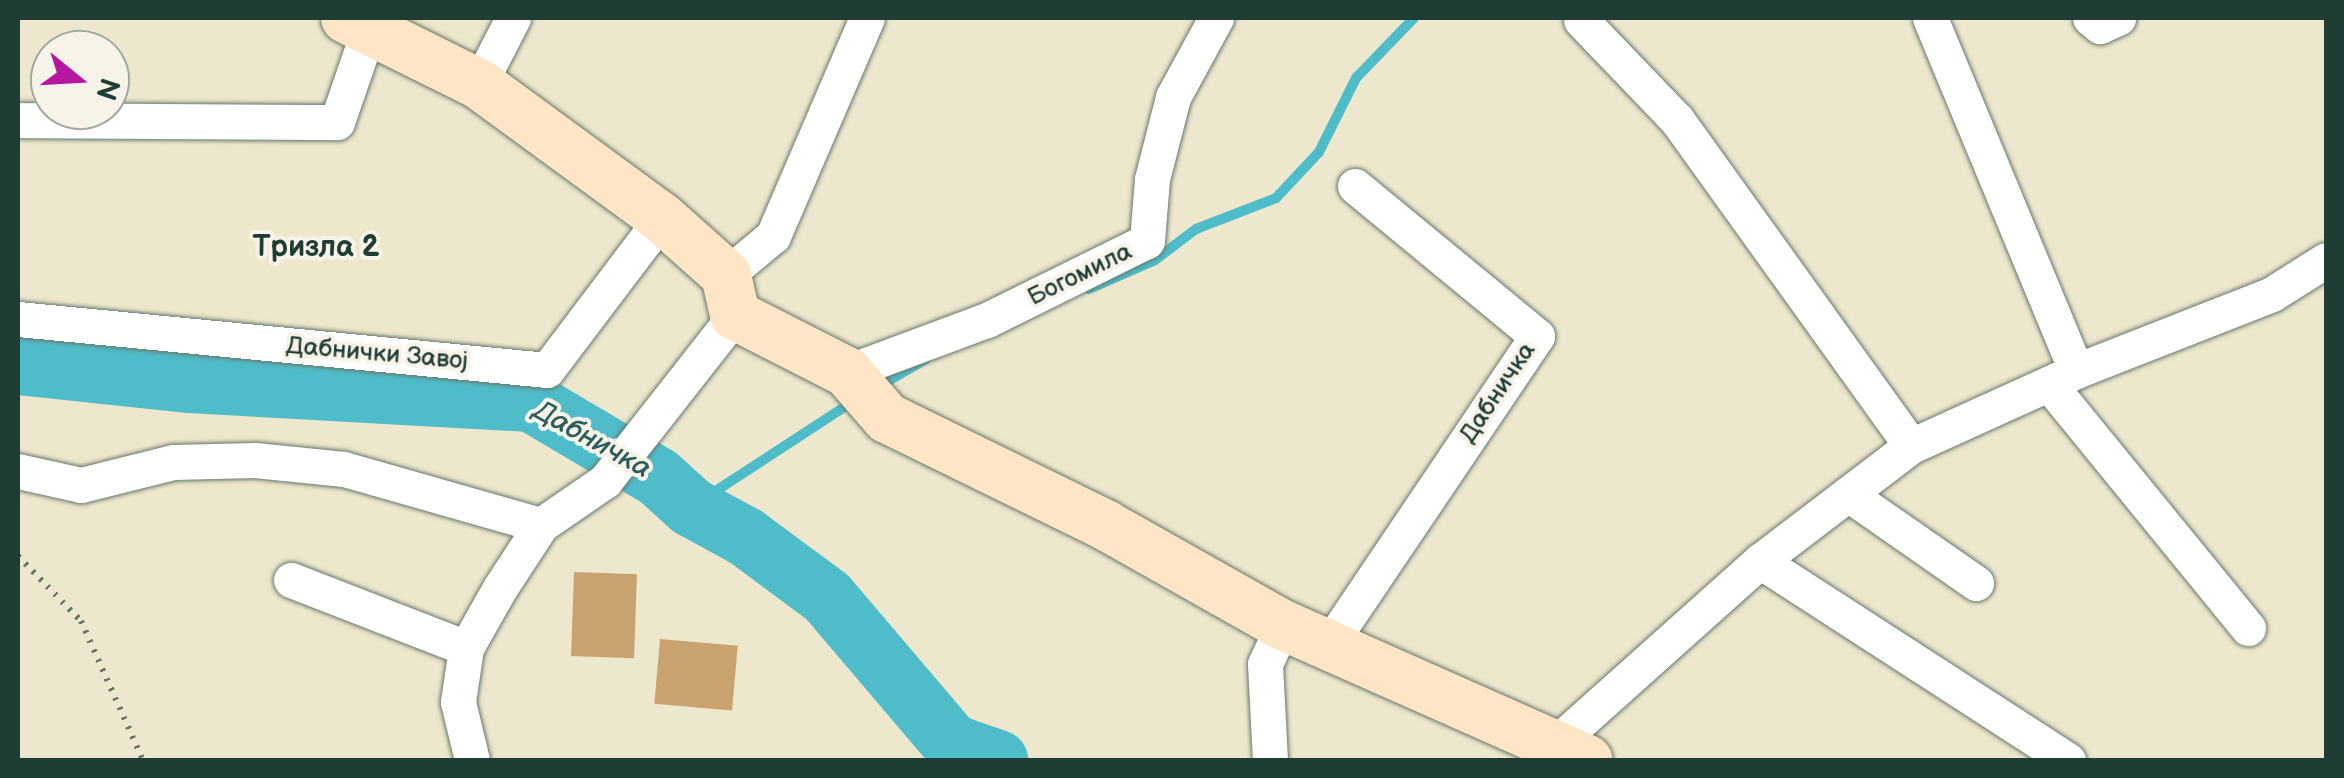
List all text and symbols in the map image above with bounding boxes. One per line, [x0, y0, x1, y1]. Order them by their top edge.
north arrow [30, 30, 130, 130]
text: N [88, 74, 126, 104]
district label: Тризла 2 [253, 229, 379, 265]
street label: Богомила [1023, 237, 1137, 313]
street label: Дабнички Завој [285, 331, 469, 377]
street label: Дабничка [1453, 337, 1543, 449]
water label: Дабничка [527, 394, 657, 486]

